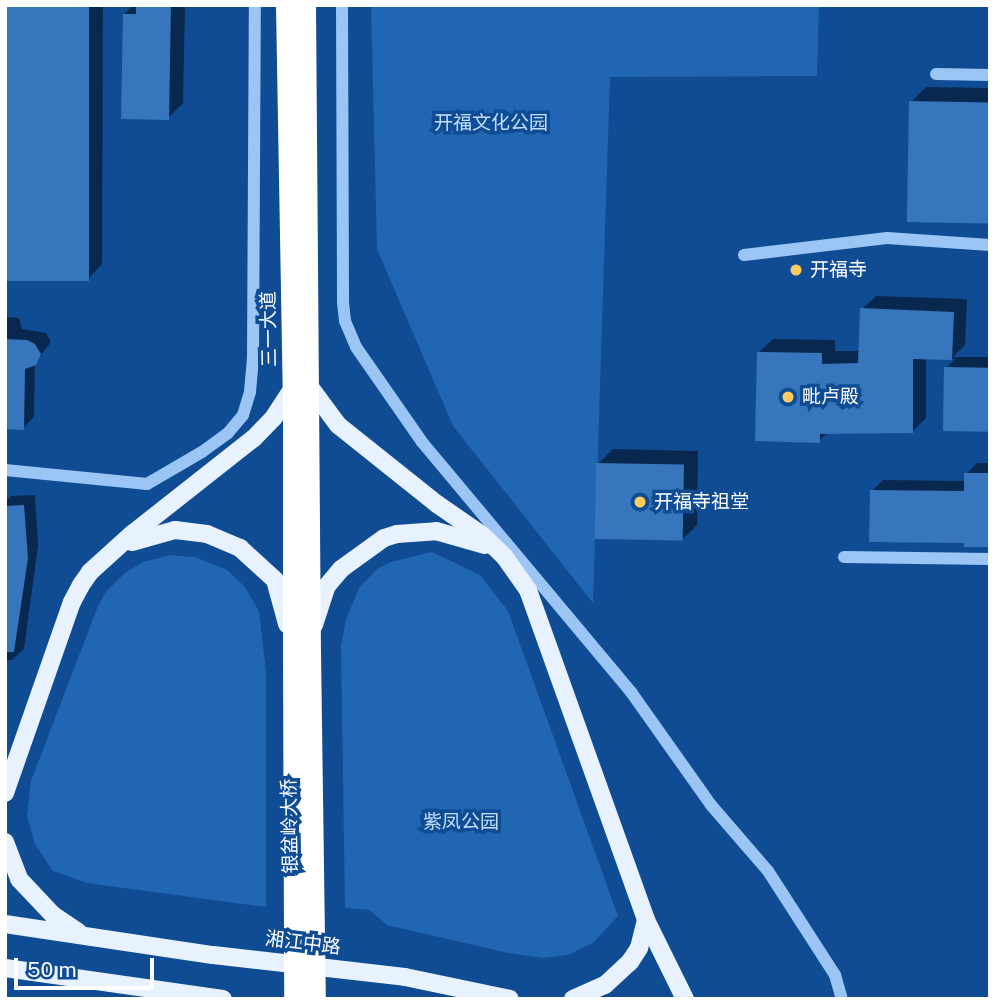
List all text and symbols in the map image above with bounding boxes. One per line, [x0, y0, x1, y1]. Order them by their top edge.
park label: 开福文化公园 [434, 112, 548, 134]
place label: 开福寺 [810, 259, 867, 281]
marker: 开福寺 [788, 262, 804, 278]
street label: 三一大道 [257, 291, 281, 367]
place label: 毗卢殿 [802, 386, 859, 408]
marker: 毗卢殿 [780, 389, 796, 405]
place label: 开福寺祖堂 [654, 491, 749, 513]
marker: 开福寺祖堂 [632, 494, 648, 510]
street label: 银盆岭大桥 [278, 778, 302, 874]
park label: 紫凤公园 [423, 811, 499, 833]
street label: 湘江中路 [264, 927, 342, 959]
scale bar [18, 944, 158, 988]
text: 50 m [27, 957, 77, 982]

